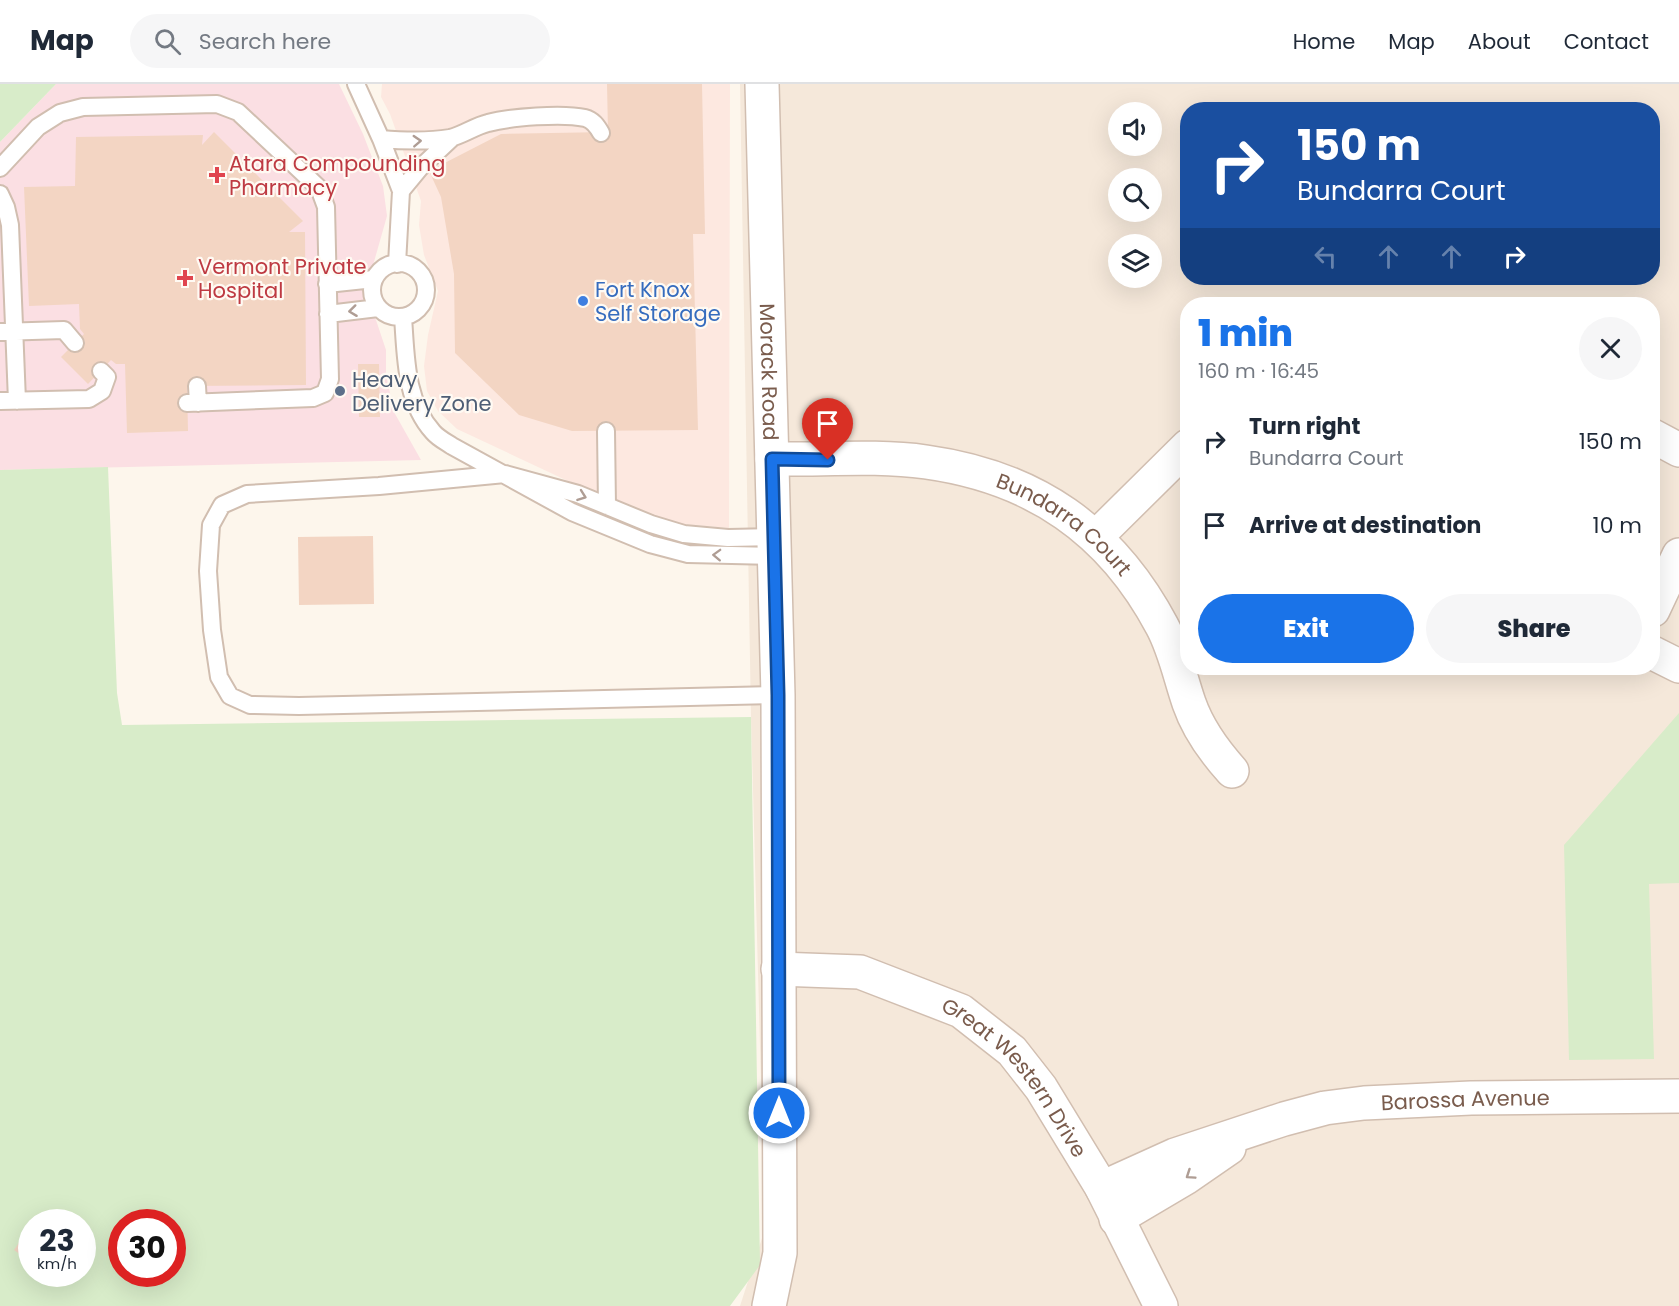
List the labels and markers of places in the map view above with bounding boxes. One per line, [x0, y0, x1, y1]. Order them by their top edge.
place label: Atara Compounding Pharmacy [229, 149, 445, 202]
marker: Atara Compounding Pharmacy [210, 168, 224, 182]
place label: Vermont Private Hospital [198, 252, 367, 305]
marker: Vermont Private Hospital [176, 269, 194, 287]
place label: Fort Knox Self Storage [595, 275, 721, 328]
marker: Fort Knox Self Storage [576, 294, 590, 308]
place label: Heavy Delivery Zone [352, 365, 492, 418]
marker: Heavy Delivery Zone [333, 384, 347, 398]
pin [802, 398, 853, 460]

